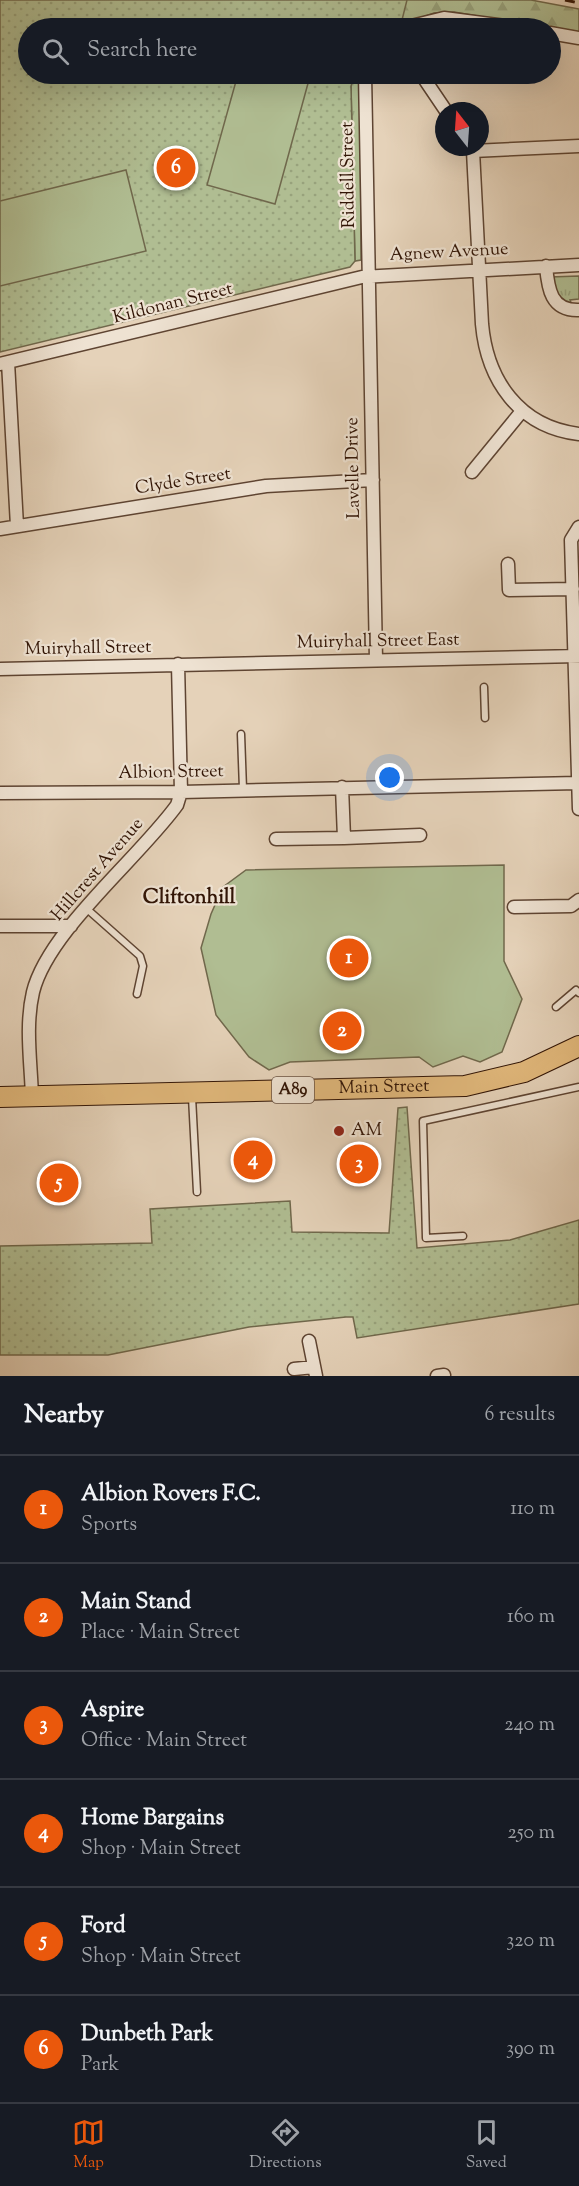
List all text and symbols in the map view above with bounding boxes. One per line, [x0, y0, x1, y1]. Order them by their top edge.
search box [18, 18, 561, 84]
icon: search [39, 35, 72, 68]
text: Search here [87, 35, 197, 67]
north arrow [435, 102, 489, 156]
street label: Riddell Street [335, 121, 363, 229]
pin: 6 [156, 146, 195, 190]
street label: Agnew Avenue [389, 237, 509, 269]
street label: Kildonan Street [110, 277, 236, 331]
street label: Lavelle Drive [340, 417, 368, 519]
street label: Clyde Street [133, 462, 233, 502]
street label: Muiryhall Street East [296, 628, 460, 656]
street label: Muiryhall Street [25, 635, 151, 663]
street label: Albion Street [118, 759, 224, 787]
your location [375, 763, 404, 792]
street label: Hillcrest Avenue [46, 813, 150, 927]
district label: Cliftonhill [143, 884, 236, 913]
pin: 1 [330, 936, 368, 980]
pin: 2 [322, 1008, 362, 1054]
street label: Main Street [338, 1074, 430, 1102]
road number: A89 [272, 1077, 314, 1103]
place label: AM [351, 1118, 383, 1144]
marker: AM [332, 1124, 346, 1138]
pin: 4 [234, 1138, 272, 1182]
pin: 3 [340, 1142, 378, 1186]
pin: 5 [40, 1160, 78, 1206]
text: Nearby [24, 1397, 104, 1434]
text: 6 results [485, 1401, 555, 1430]
text: Albion Rovers F.C. [81, 1479, 261, 1511]
text: 1 [40, 1495, 47, 1524]
text: 110 m [510, 1495, 555, 1524]
text: Sports [81, 1511, 137, 1540]
text: Main Stand [81, 1587, 191, 1619]
text: 2 [39, 1603, 48, 1632]
text: 160 m [507, 1603, 555, 1632]
text: Place · Main Street [81, 1619, 240, 1648]
text: Aspire [81, 1695, 144, 1727]
text: 3 [39, 1711, 48, 1740]
text: 240 m [504, 1711, 555, 1740]
text: Office · Main Street [81, 1727, 247, 1756]
text: Home Bargains [81, 1803, 224, 1835]
text: 4 [38, 1819, 49, 1848]
text: 250 m [507, 1819, 555, 1848]
text: Shop · Main Street [81, 1835, 241, 1864]
text: Ford [81, 1911, 126, 1943]
text: 5 [40, 1927, 47, 1956]
text: 320 m [506, 1927, 555, 1956]
text: Shop · Main Street [81, 1943, 241, 1972]
text: Dunbeth Park [81, 2019, 213, 2051]
text: 6 [39, 2035, 48, 2064]
text: 390 m [506, 2035, 555, 2064]
text: Park [81, 2051, 119, 2080]
tab: Map [72, 2116, 105, 2175]
tab: Directions [249, 2116, 322, 2175]
tab: Saved [466, 2116, 507, 2175]

